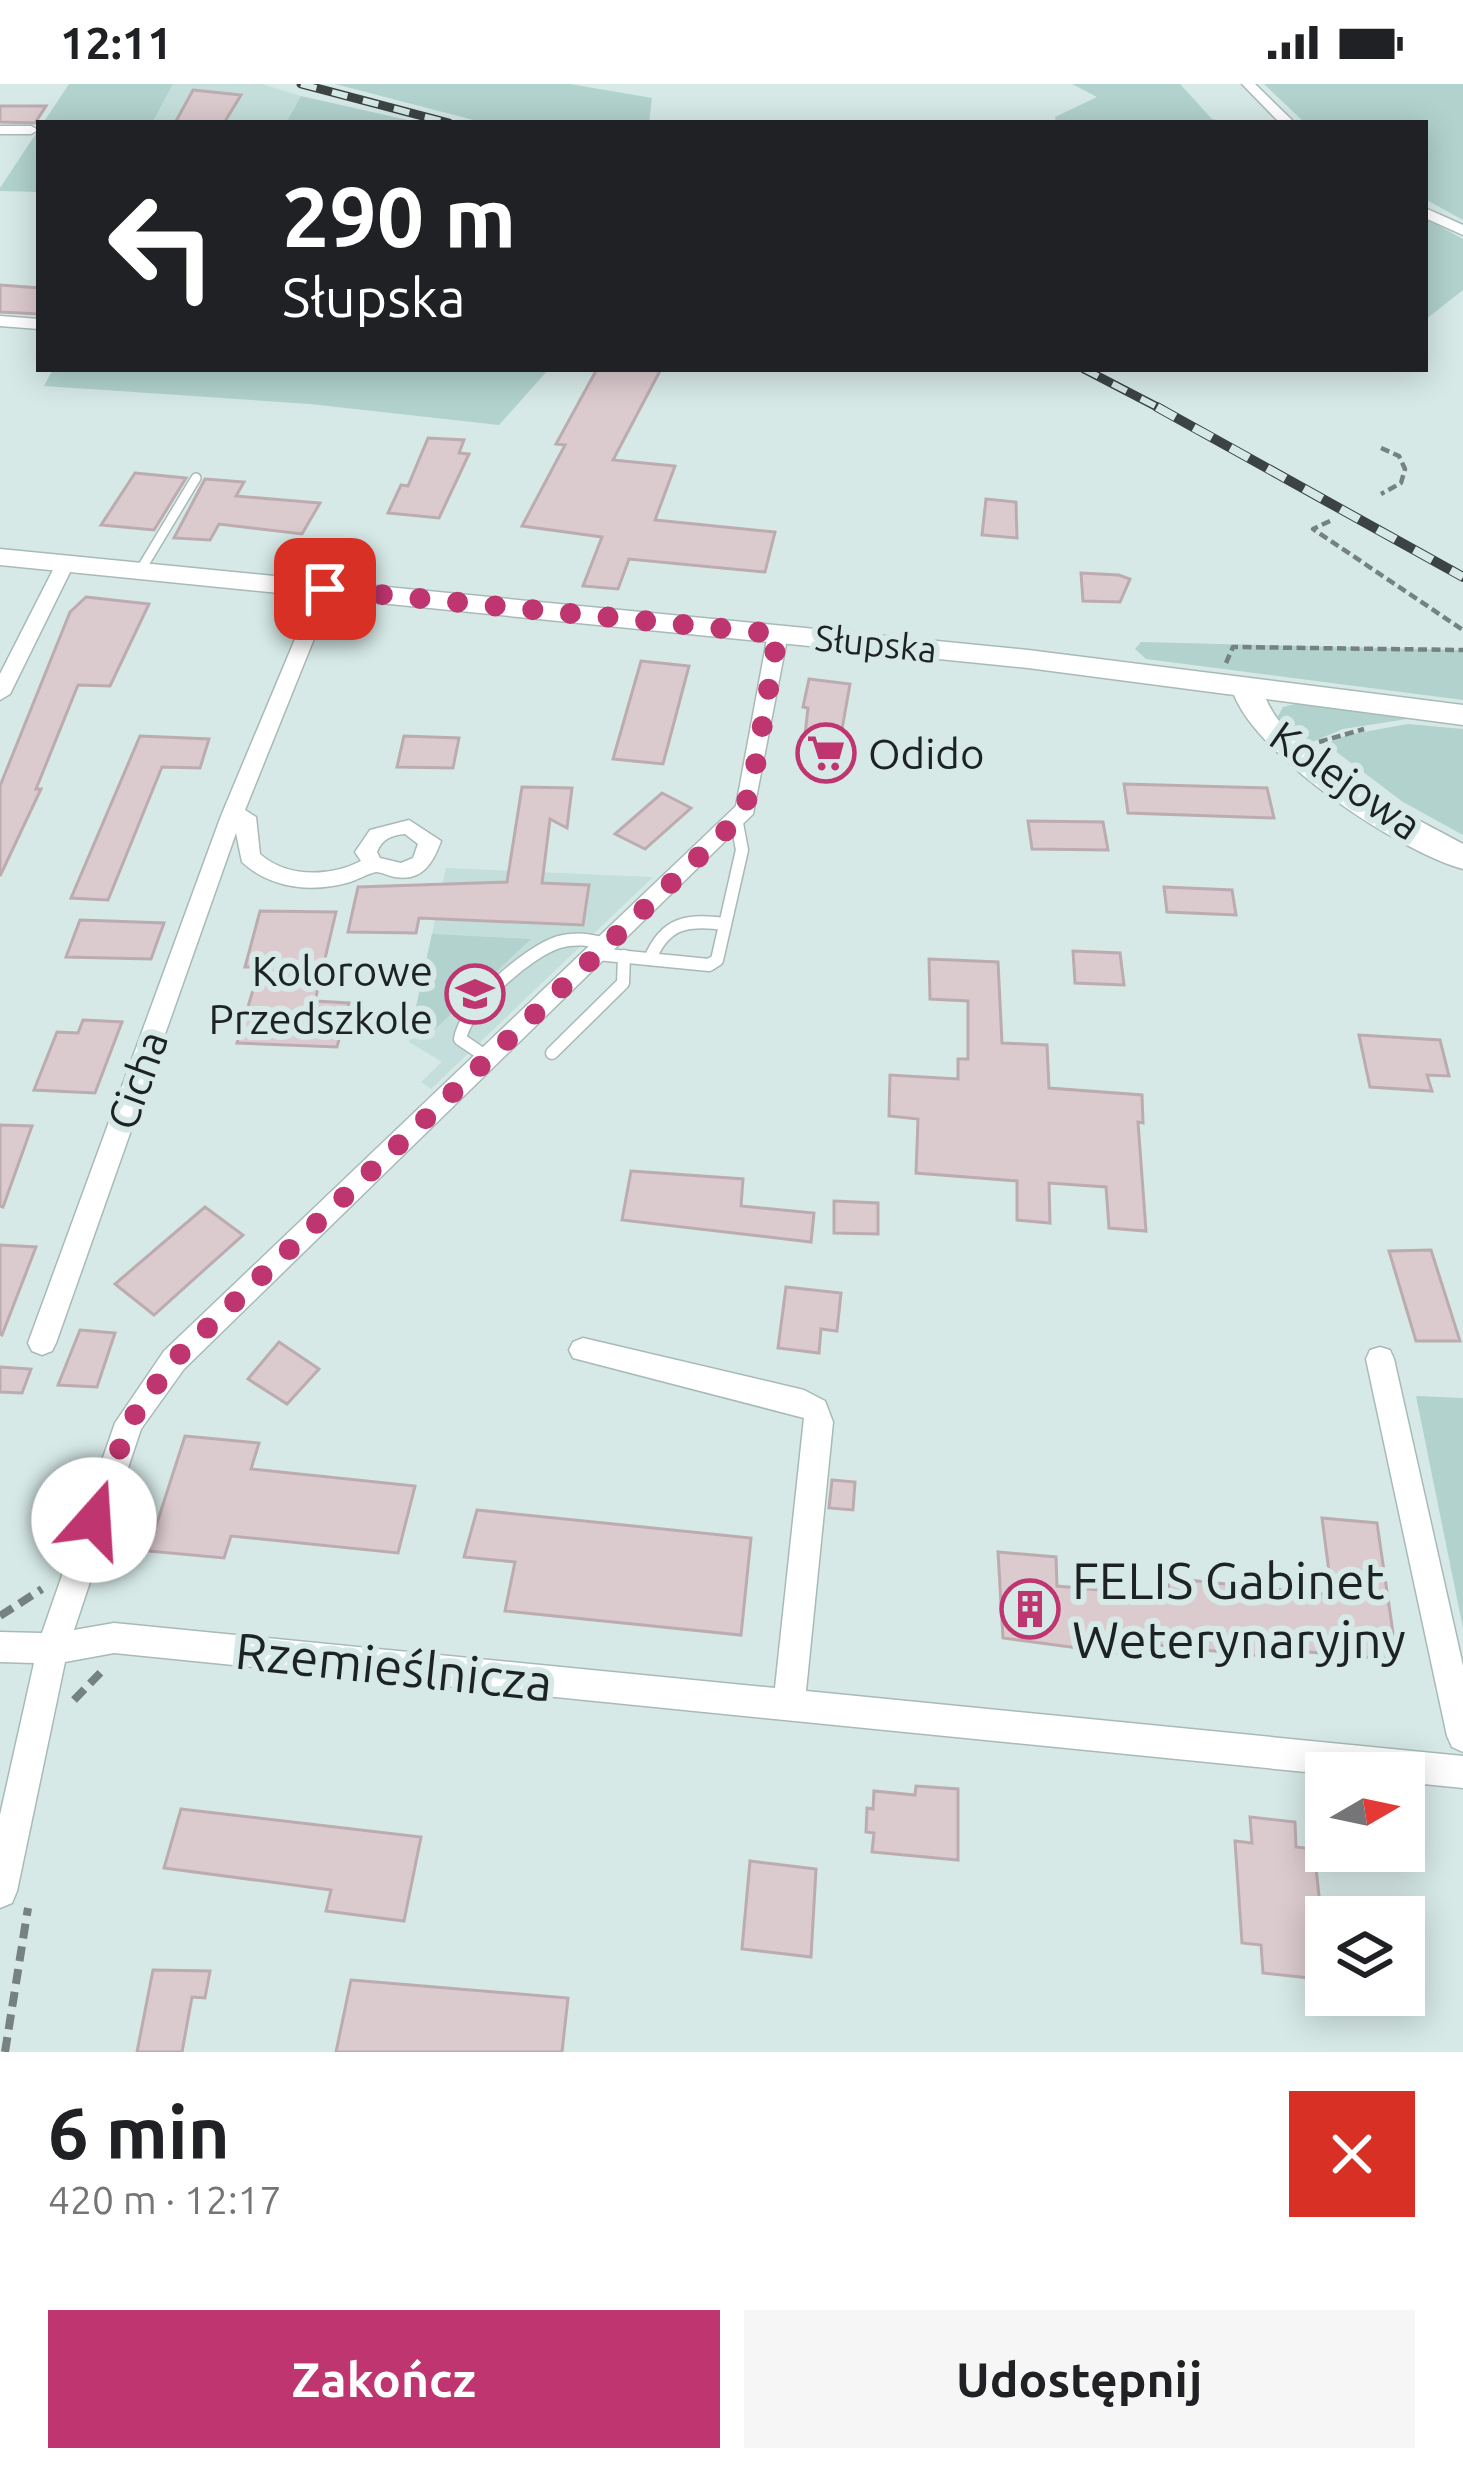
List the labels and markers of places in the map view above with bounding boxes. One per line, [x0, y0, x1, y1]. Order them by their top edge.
pin [274, 538, 376, 640]
supermarket icon: Odido [795, 722, 857, 784]
place label: Odido [868, 730, 985, 777]
place label: Kolorowe Przedszkole [209, 947, 433, 1042]
school or university icon: Kolorowe Przedszkole [444, 963, 506, 1025]
place label: FELIS Gabinet Weterynaryjny [1072, 1551, 1406, 1668]
building icon: FELIS Gabinet Weterynaryjny [999, 1578, 1061, 1640]

